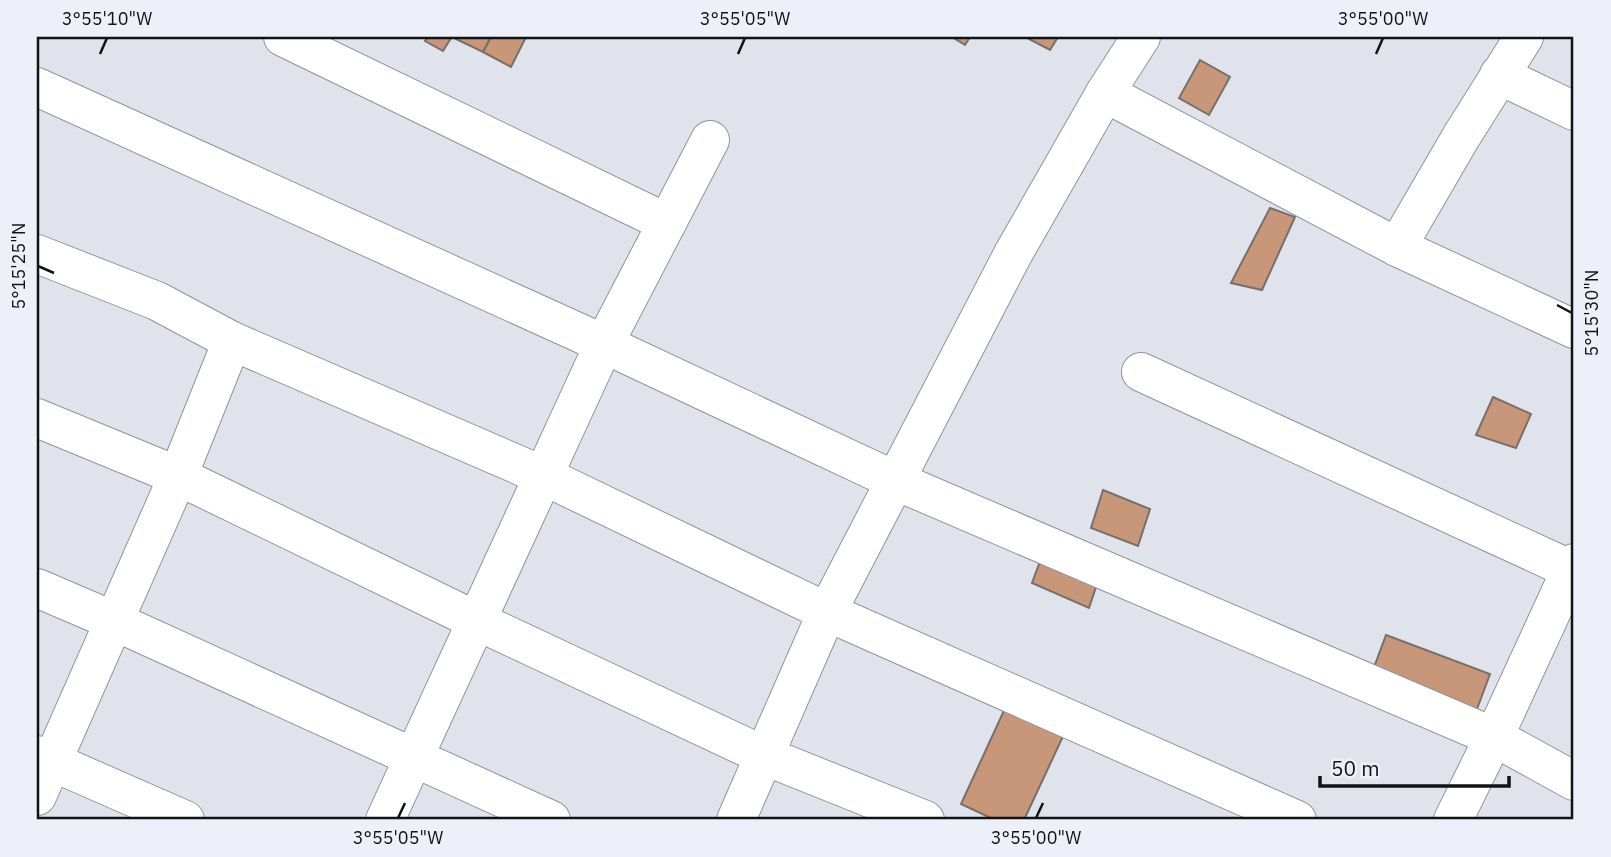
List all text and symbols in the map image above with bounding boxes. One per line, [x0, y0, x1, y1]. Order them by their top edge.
text: 3°55'10"W [62, 7, 152, 30]
text: 3°55'05"W [700, 7, 790, 30]
text: 3°55'00"W [1338, 7, 1428, 30]
text: 5°15'25"N [7, 222, 30, 310]
text: 5°15'30"N [1580, 269, 1603, 357]
scale bar [1320, 745, 1510, 789]
text: 50 m [1331, 754, 1380, 782]
text: 3°55'05"W [353, 826, 443, 849]
text: 3°55'00"W [991, 826, 1081, 849]

